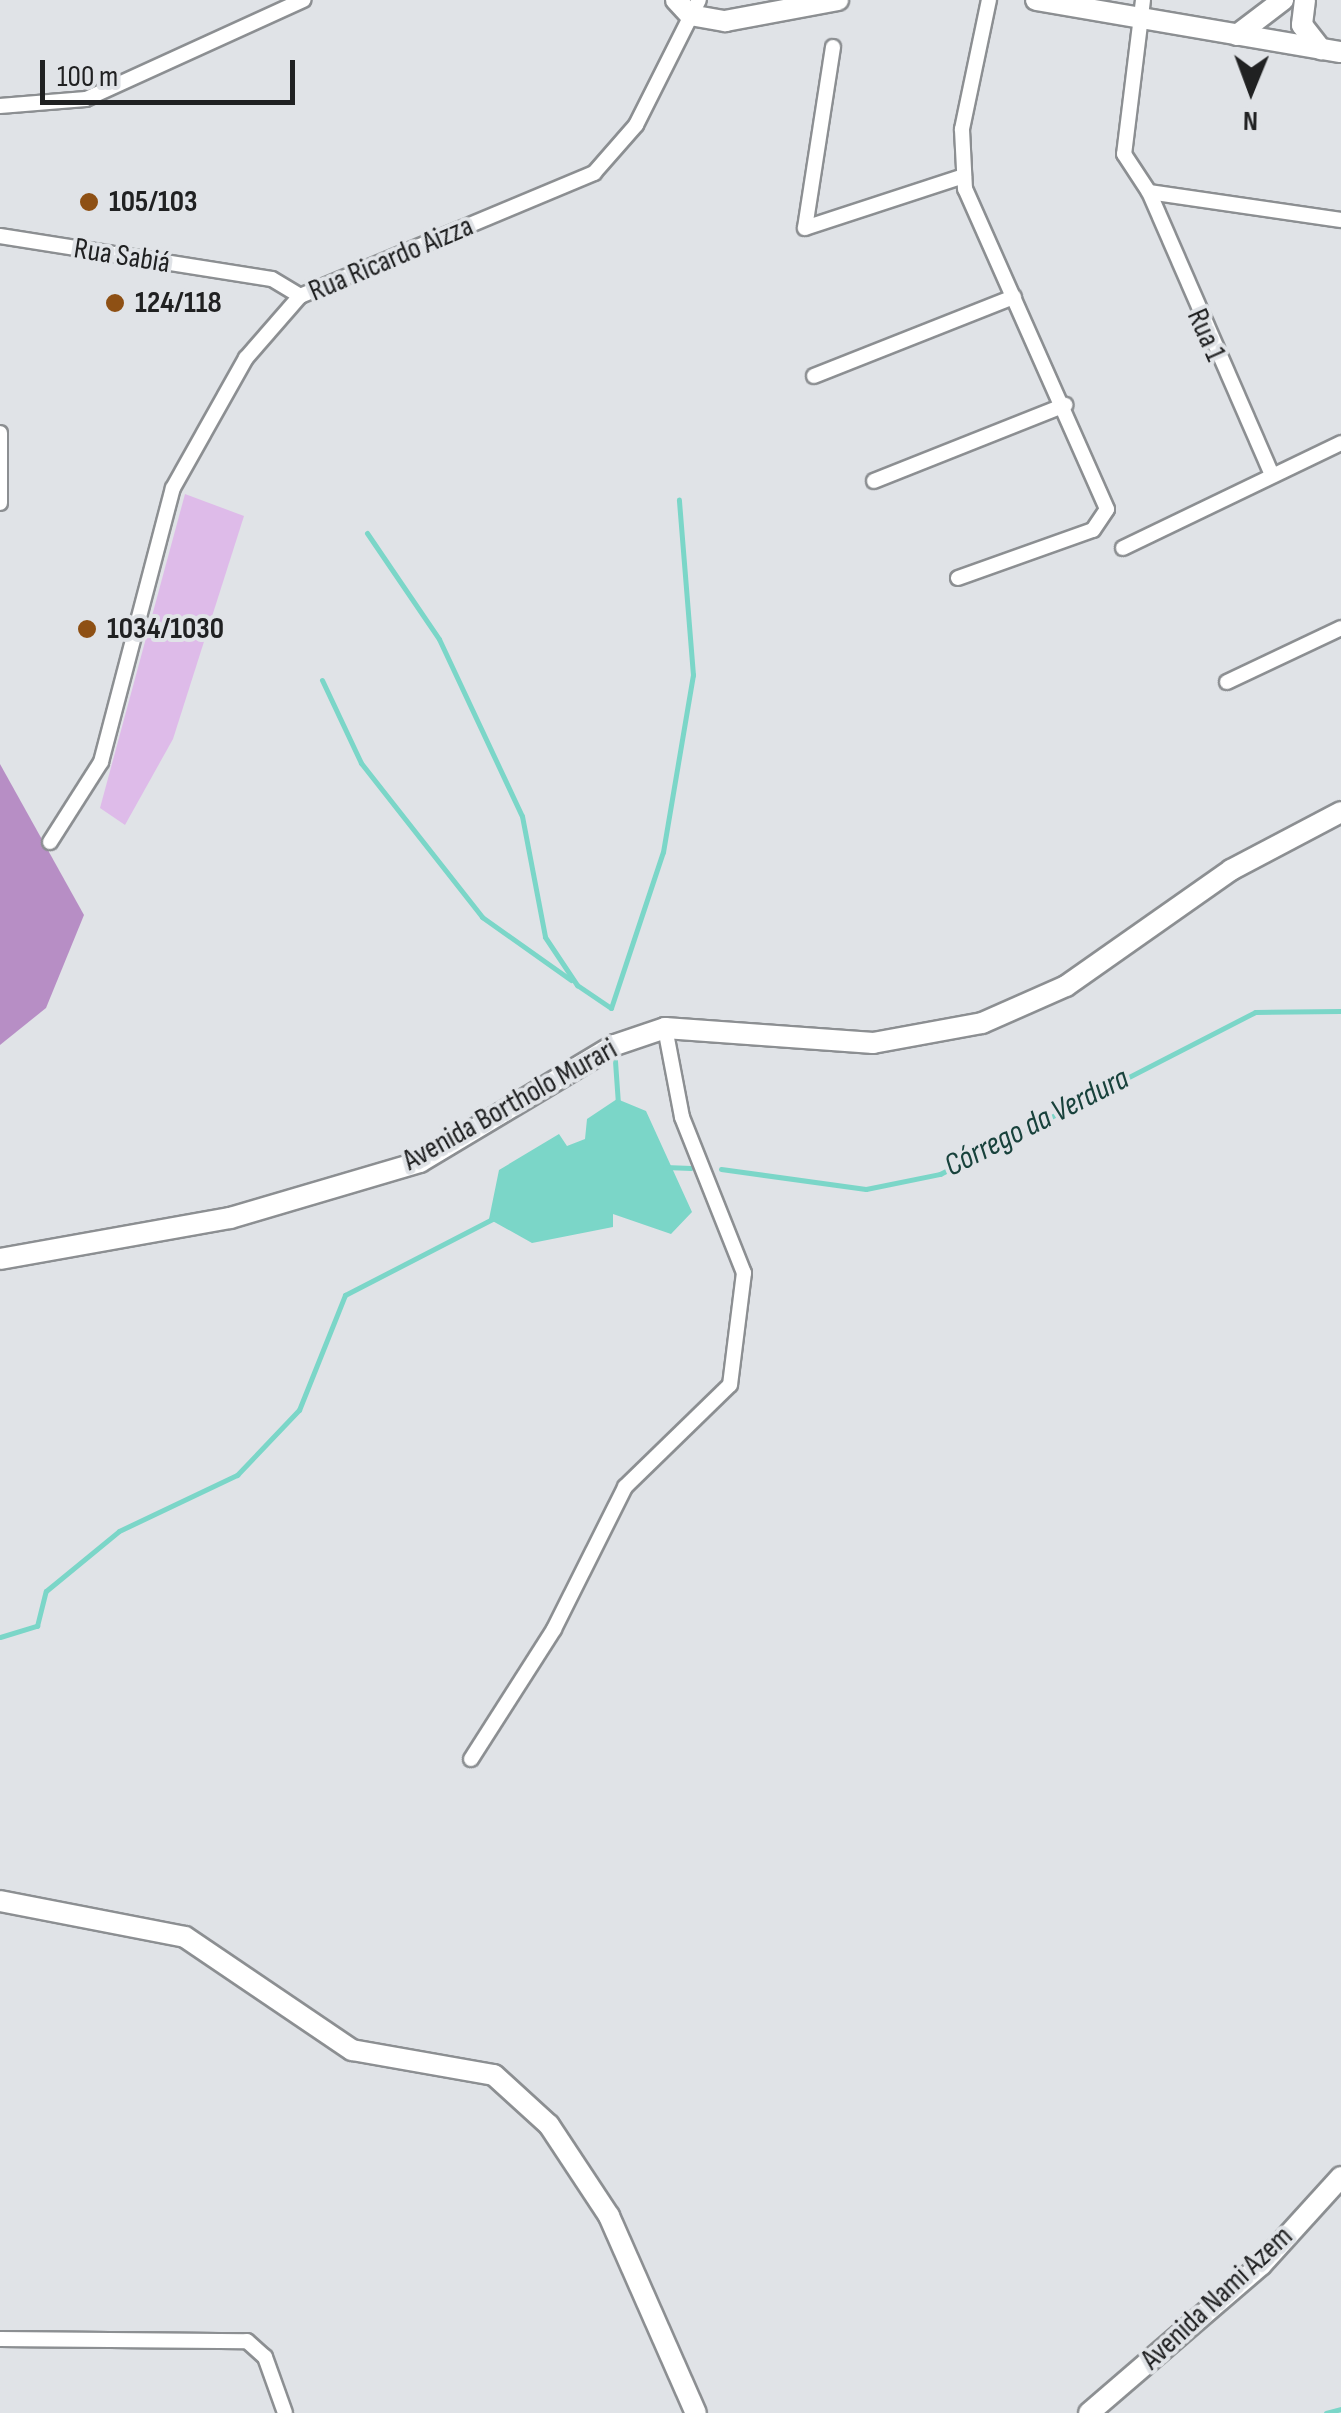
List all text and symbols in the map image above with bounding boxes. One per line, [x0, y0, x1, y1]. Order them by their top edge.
scale bar [45, 40, 300, 102]
north arrow [1201, 40, 1301, 140]
text: 100 m [57, 59, 118, 95]
text: N [1243, 104, 1258, 137]
place label: 105/103 [109, 184, 198, 220]
marker: 105/103 [78, 191, 100, 213]
street label: Rua Ricardo Aizza [304, 208, 478, 310]
street label: Rua Sabiá [71, 231, 173, 281]
place label: 124/118 [135, 285, 222, 321]
marker: 124/118 [104, 292, 126, 314]
street label: Rua 1 [1179, 303, 1233, 367]
place label: 1034/1030 [107, 611, 224, 647]
marker: 1034/1030 [76, 618, 98, 640]
street label: Avenida Bortholo Murari [397, 1031, 623, 1179]
water label: Córrego da Verdura [938, 1060, 1136, 1186]
street label: Avenida Nami Azem [1134, 2219, 1300, 2377]

